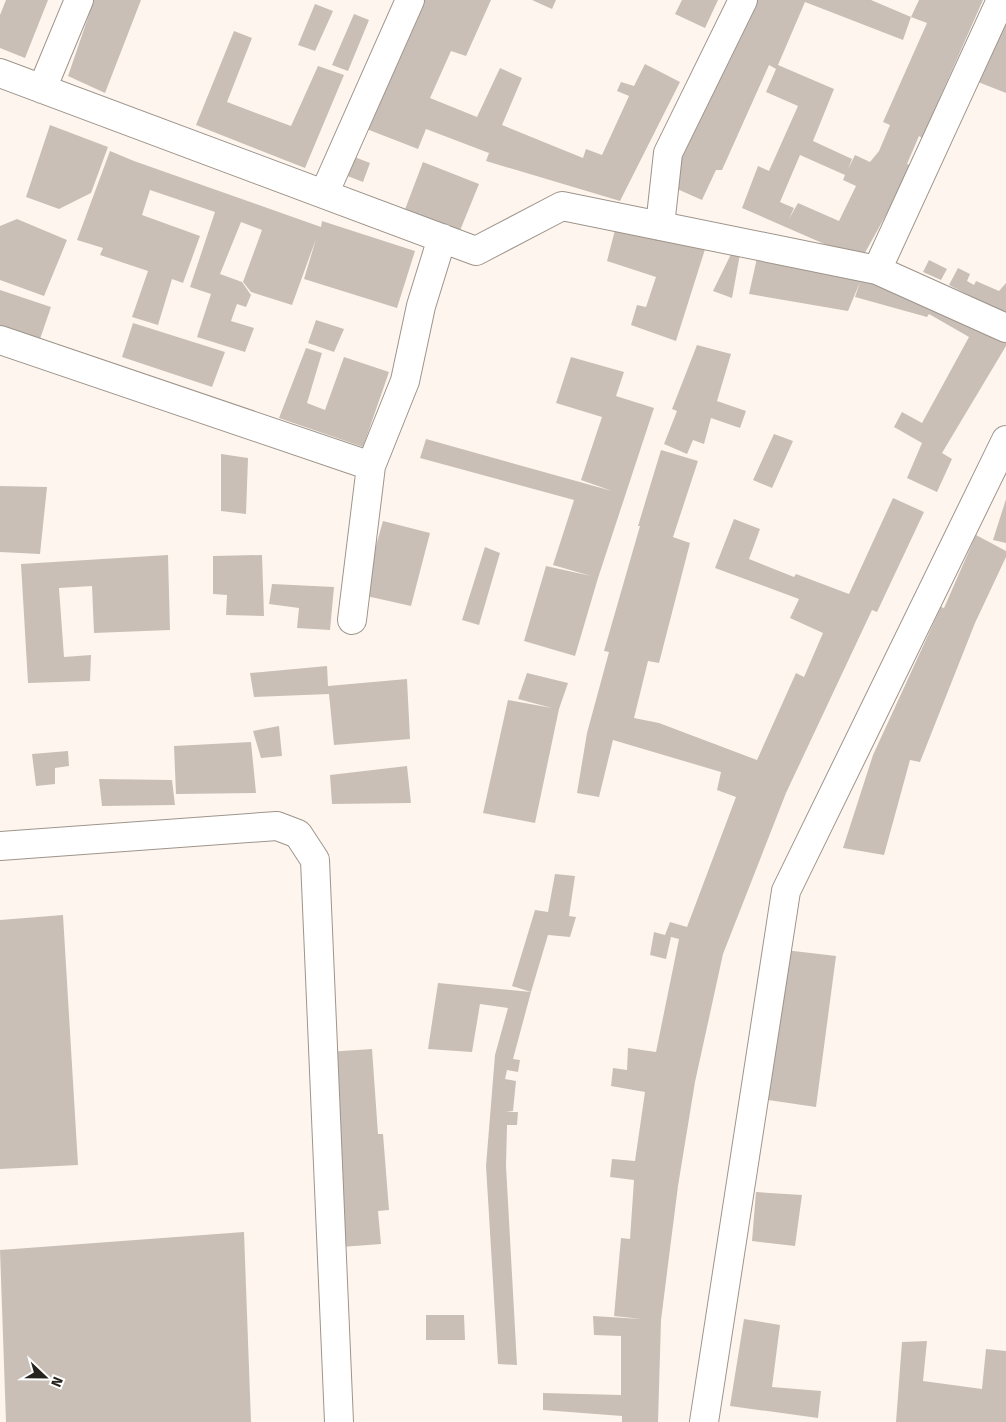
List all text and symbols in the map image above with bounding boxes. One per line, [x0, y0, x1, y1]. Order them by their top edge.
north arrow [20, 1352, 70, 1402]
text: N [47, 1374, 66, 1389]

